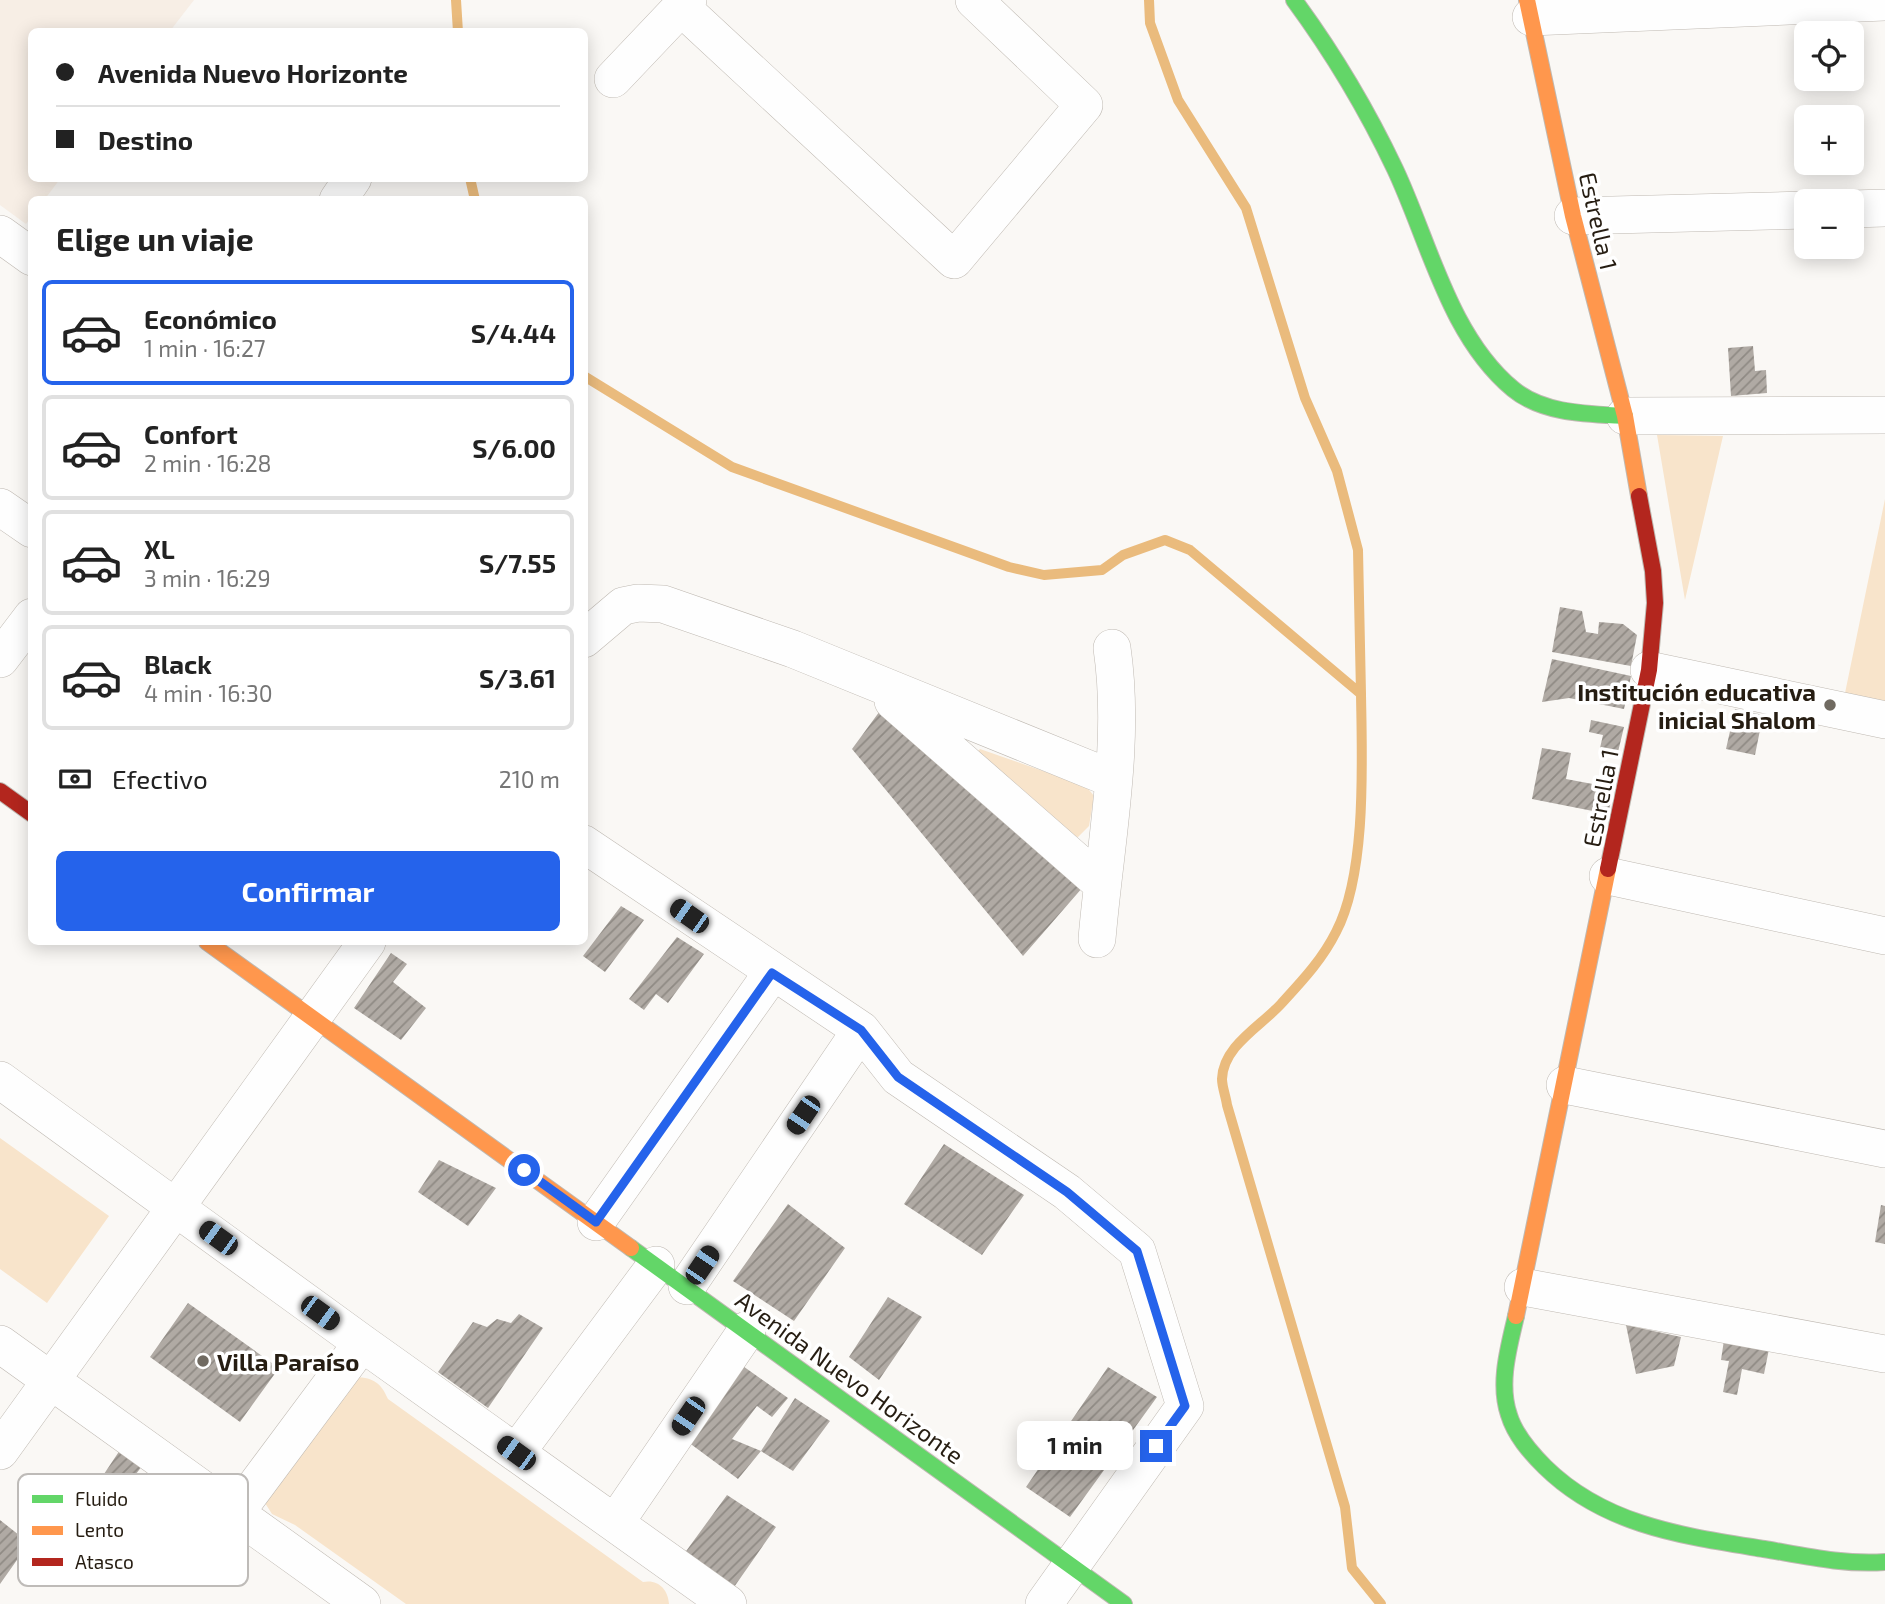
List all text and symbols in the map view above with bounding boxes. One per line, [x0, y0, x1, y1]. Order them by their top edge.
map controls [1794, 21, 1864, 259]
button: locate [1794, 21, 1864, 91]
text: Avenida Nuevo Horizonte [98, 57, 408, 88]
button: + [1794, 105, 1864, 175]
text: Destino [98, 124, 193, 155]
street label: Estrella 1 [1574, 169, 1624, 273]
button: − [1794, 189, 1864, 259]
text: Elige un viaje [56, 219, 254, 257]
icon: car [60, 301, 123, 364]
text: Económico [144, 303, 277, 334]
text: S/4.44 [471, 317, 556, 348]
text: 1 min · 16:27 [144, 334, 266, 362]
icon: car [60, 416, 123, 479]
text: Confort [144, 418, 238, 449]
text: S/6.00 [472, 432, 556, 463]
text: 2 min · 16:28 [144, 449, 272, 477]
icon: car [60, 531, 123, 594]
text: XL [144, 533, 175, 564]
text: S/7.55 [479, 547, 556, 578]
text: 3 min · 16:29 [144, 564, 271, 592]
icon: car [60, 646, 123, 709]
text: Black [144, 648, 212, 679]
text: S/3.61 [479, 662, 556, 693]
place label: Institución educativa inicial Shalom [1577, 677, 1816, 734]
text: 4 min · 16:30 [144, 679, 273, 707]
marker: Institución educativa inicial Shalom [1822, 697, 1838, 713]
street label: Estrella 1 [1576, 746, 1624, 850]
icon: cash [56, 760, 94, 798]
text: Efectivo [112, 763, 208, 794]
text: 210 m [499, 765, 560, 793]
button: Confirmar [56, 851, 560, 931]
car [666, 895, 713, 937]
car [783, 1092, 824, 1138]
route start [508, 1154, 540, 1186]
car [195, 1217, 242, 1259]
car [682, 1242, 723, 1288]
street label: Avenida Nuevo Horizonte [731, 1285, 969, 1469]
car [297, 1292, 344, 1334]
place label: Villa Paraíso [217, 1347, 359, 1376]
marker: Villa Paraíso [195, 1353, 211, 1369]
car [668, 1393, 709, 1439]
callout: 1 min [1016, 1422, 1132, 1470]
route end [1140, 1430, 1172, 1462]
text: 1 min [1047, 1431, 1103, 1459]
car [493, 1432, 540, 1474]
legend [18, 1474, 248, 1586]
text: Fluido [75, 1487, 128, 1510]
text: Lento [75, 1518, 124, 1541]
text: Atasco [75, 1550, 134, 1573]

